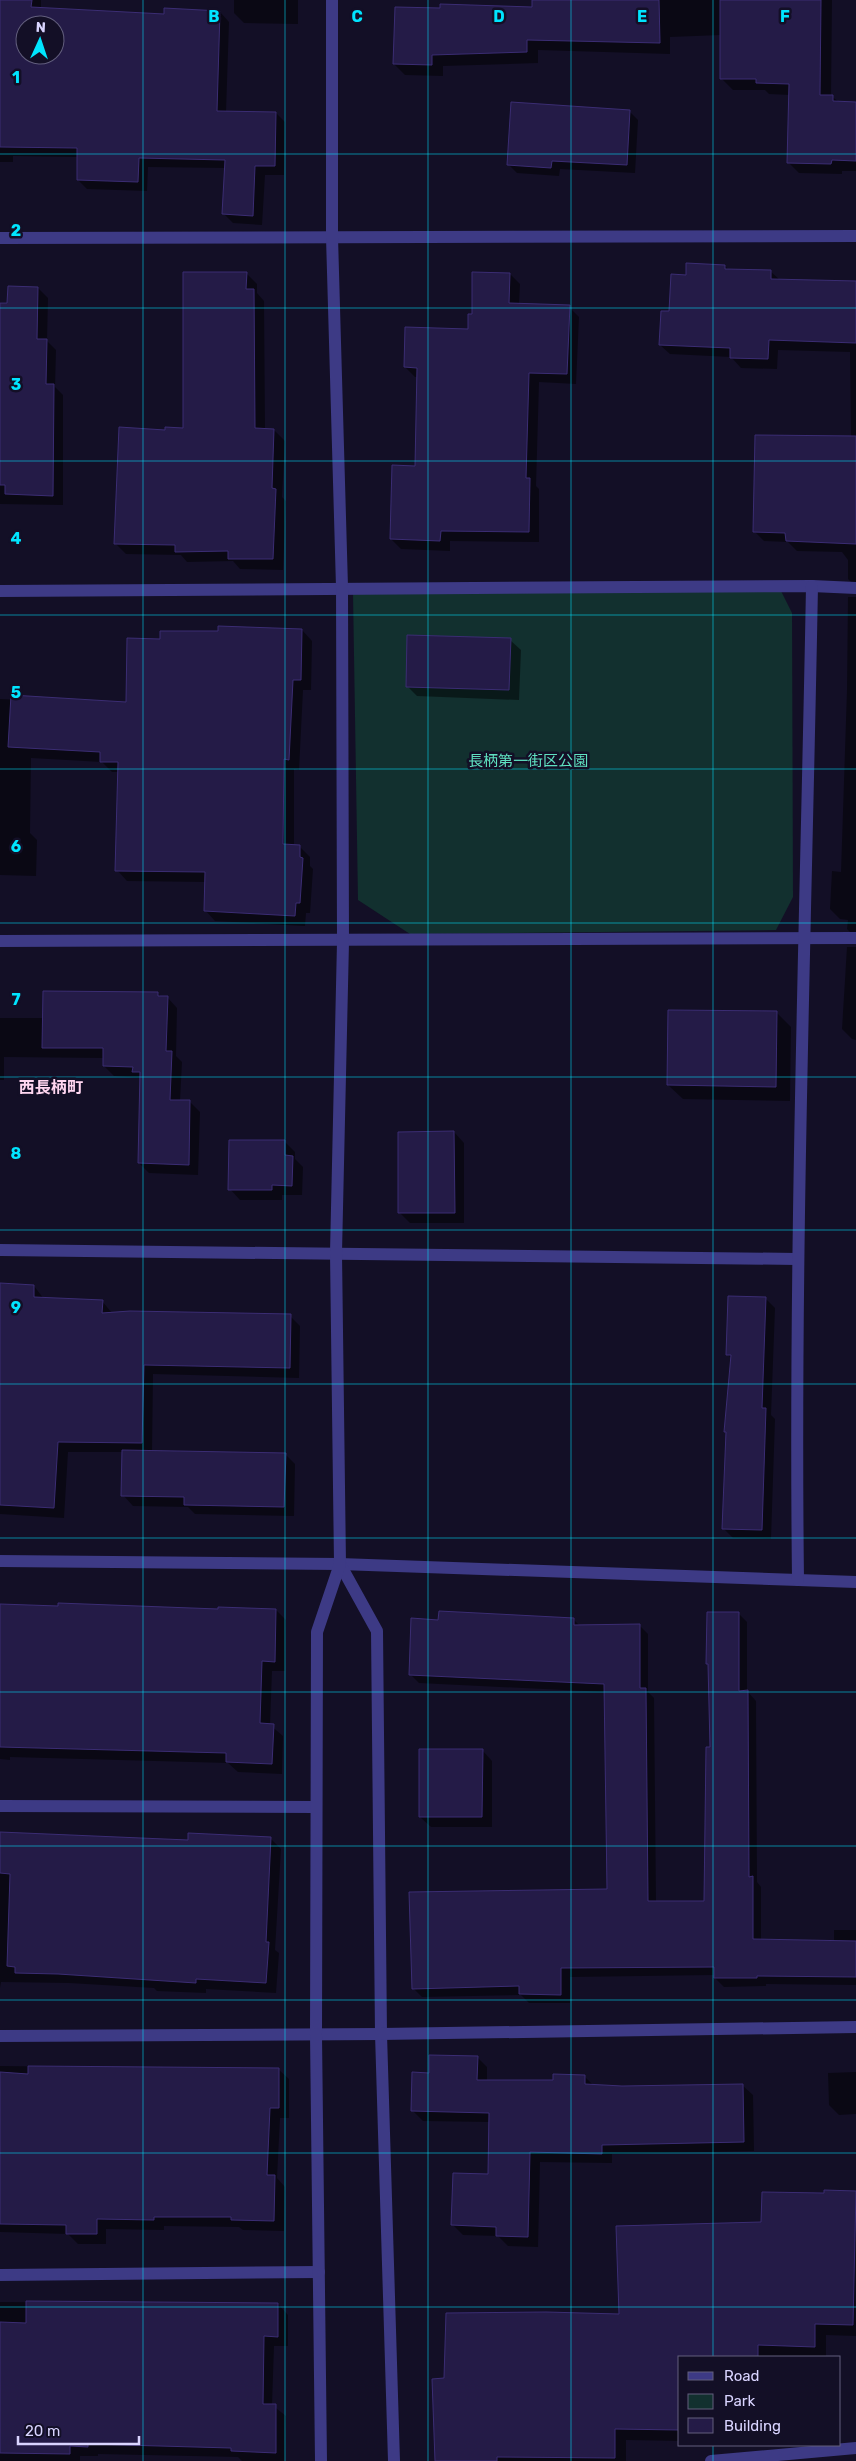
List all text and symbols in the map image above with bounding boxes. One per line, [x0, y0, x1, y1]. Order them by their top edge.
text: B [208, 7, 220, 26]
text: C [351, 7, 363, 26]
text: D [493, 7, 505, 26]
text: E [637, 7, 647, 26]
text: F [780, 7, 790, 26]
north arrow [15, 15, 65, 65]
text: N [35, 19, 46, 36]
text: 1 [12, 68, 20, 87]
text: 2 [11, 221, 21, 240]
text: 3 [11, 375, 21, 394]
text: 4 [11, 529, 22, 548]
text: 5 [11, 683, 21, 702]
park label: 長柄第一街区公園 [468, 752, 588, 770]
text: 6 [11, 837, 21, 856]
text: 7 [11, 990, 21, 1009]
district label: 西長柄町 [19, 1078, 83, 1097]
text: 8 [11, 1144, 22, 1163]
text: 9 [11, 1298, 21, 1317]
legend [678, 2356, 841, 2446]
text: Road [724, 2367, 760, 2385]
text: Park [724, 2392, 755, 2410]
scale bar [18, 2414, 139, 2446]
text: Building [724, 2417, 781, 2435]
text: 20 m [25, 2422, 60, 2440]

